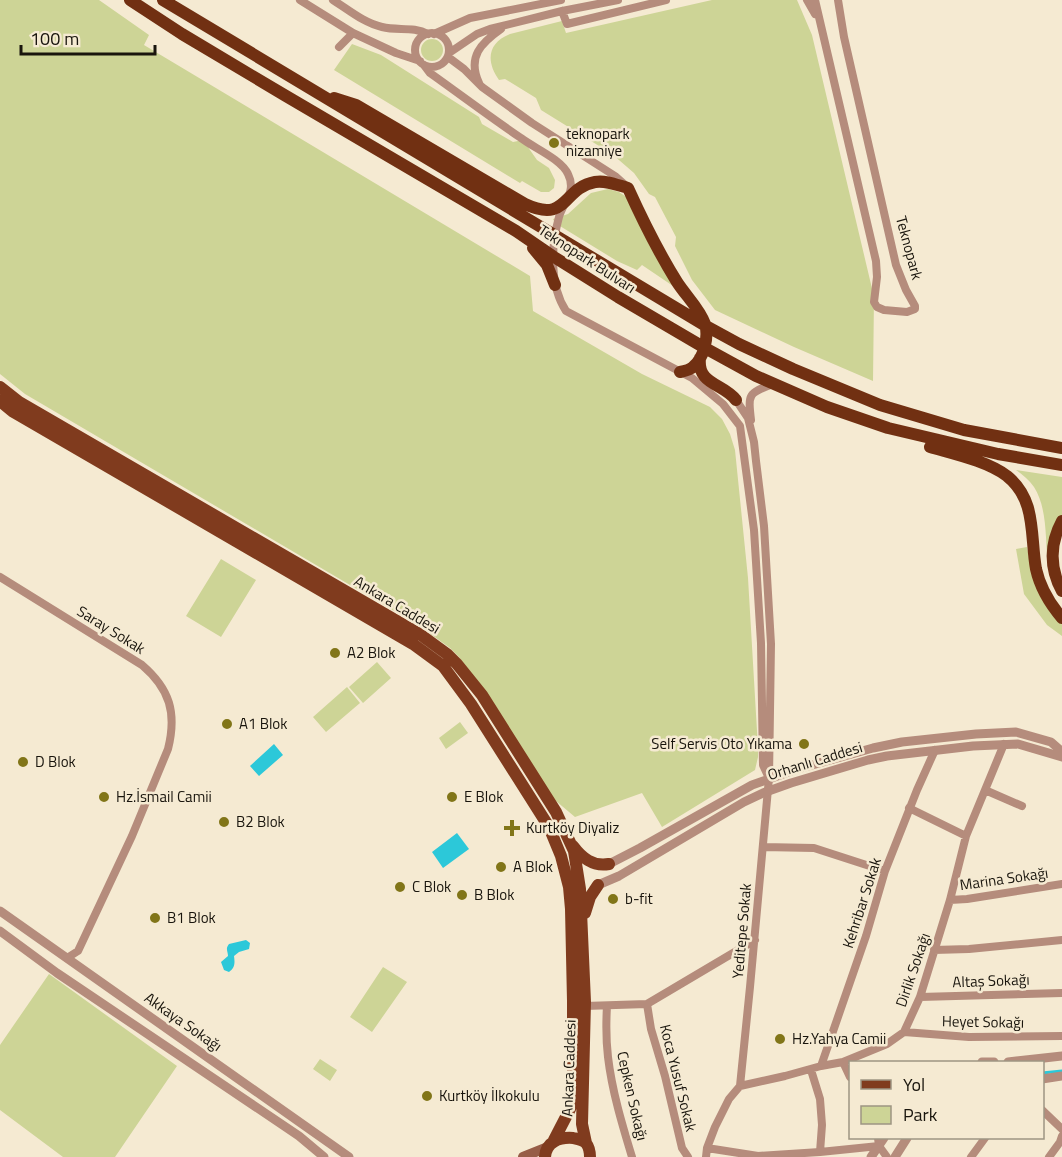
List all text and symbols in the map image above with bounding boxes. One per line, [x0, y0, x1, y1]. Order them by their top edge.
scale bar [21, 18, 154, 56]
text: 100 m [30, 25, 79, 52]
place label: teknopark nizamiye [566, 122, 630, 162]
marker: teknopark nizamiye [547, 136, 561, 150]
street label: Teknopark [890, 213, 929, 282]
street label: Teknopark Bulvarı [534, 218, 641, 299]
street label: Ankara Caddesi [350, 570, 445, 639]
street label: Saray Sokak [73, 599, 150, 660]
place label: A2 Blok [347, 641, 395, 664]
marker: A2 Blok [328, 646, 342, 660]
place label: A1 Blok [239, 712, 287, 735]
marker: A1 Blok [220, 717, 234, 731]
place label: Self Servis Oto Yıkama [651, 732, 792, 755]
street label: Orhanlı Caddesi [765, 735, 865, 786]
marker: Self Servis Oto Yıkama [797, 737, 811, 751]
place label: D Blok [35, 750, 76, 773]
marker: D Blok [16, 755, 30, 769]
place label: Hz.İsmail Camii [116, 785, 212, 808]
place label: E Blok [464, 785, 503, 808]
marker: Hz.İsmail Camii [97, 790, 111, 804]
marker: E Blok [445, 790, 459, 804]
place label: B2 Blok [236, 810, 285, 833]
marker: B2 Blok [217, 815, 231, 829]
place label: Kurtköy Diyaliz [526, 816, 619, 839]
marker: Kurtköy Diyaliz [503, 819, 521, 837]
street label: Kehribar Sokak [836, 854, 887, 951]
place label: A Blok [513, 855, 553, 878]
marker: A Blok [494, 860, 508, 874]
street label: Marina Sokağı [958, 861, 1050, 896]
place label: C Blok [412, 875, 451, 898]
marker: C Blok [393, 880, 407, 894]
street label: Yeditepe Sokak [726, 882, 757, 979]
place label: B Blok [474, 883, 514, 906]
place label: b-fit [625, 887, 654, 910]
marker: B Blok [455, 888, 469, 902]
marker: b-fit [606, 892, 620, 906]
place label: B1 Blok [167, 906, 216, 929]
marker: B1 Blok [148, 911, 162, 925]
street label: Dirlik Sokağı [889, 930, 936, 1010]
street label: Altaş Sokağı [952, 968, 1030, 993]
street label: Akkaya Sokağı [140, 986, 227, 1057]
street label: Heyet Sokağı [942, 1009, 1024, 1034]
street label: Ankara Caddesi [555, 1019, 582, 1117]
street label: Koca Yusuf Sokak [654, 1022, 703, 1134]
place label: Hz.Yahya Camii [792, 1027, 886, 1050]
marker: Hz.Yahya Camii [773, 1032, 787, 1046]
street label: Cepken Sokağı [611, 1049, 654, 1143]
legend [849, 1061, 1044, 1139]
text: Yol [903, 1071, 925, 1098]
place label: Kurtköy İlkokulu [439, 1084, 540, 1107]
marker: Kurtköy İlkokulu [420, 1089, 434, 1103]
text: Park [903, 1101, 938, 1128]

